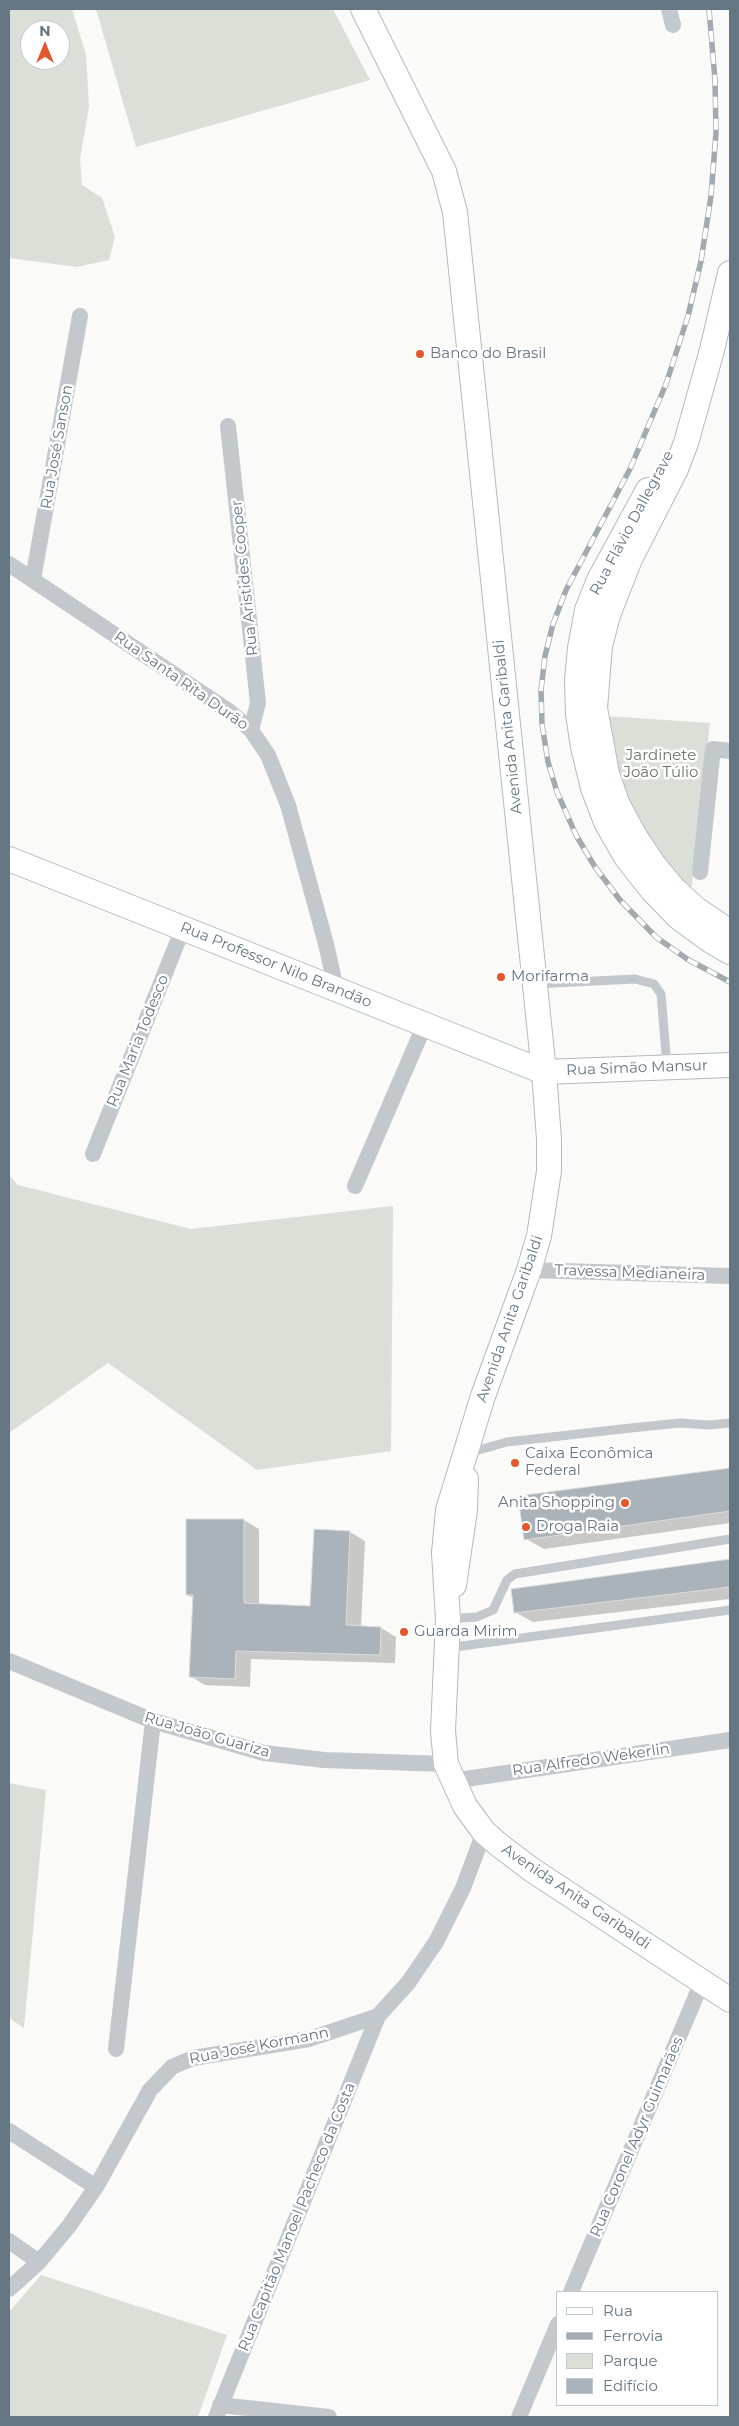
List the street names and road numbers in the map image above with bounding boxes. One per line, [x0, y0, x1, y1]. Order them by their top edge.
street label: Rua José Sanson [37, 383, 77, 511]
street label: Rua Flávio Dallegrave [586, 448, 678, 598]
street label: Rua Aristides Cooper [228, 499, 262, 657]
street label: Rua Santa Rita Durão [110, 628, 252, 734]
street label: Avenida Anita Garibaldi [490, 639, 526, 815]
street label: Rua Professor Nilo Brandão [178, 918, 374, 1012]
street label: Rua Maria Todesco [103, 972, 173, 1110]
street label: Rua Simão Mansur [566, 1057, 708, 1079]
street label: Avenida Anita Garibaldi [473, 1233, 547, 1405]
street label: Travessa Medianeira [554, 1261, 706, 1285]
street label: Rua João Guariza [142, 1708, 272, 1762]
street label: Rua Alfredo Wekerlin [511, 1740, 671, 1780]
street label: Avenida Anita Garibaldi [498, 1840, 654, 1954]
street label: Rua José Kormann [188, 2024, 330, 2068]
street label: Rua Coronel Adyr Guimarães [587, 2034, 687, 2240]
street label: Rua Capitão Manoel Pacheco da Costa [235, 2080, 359, 2354]

